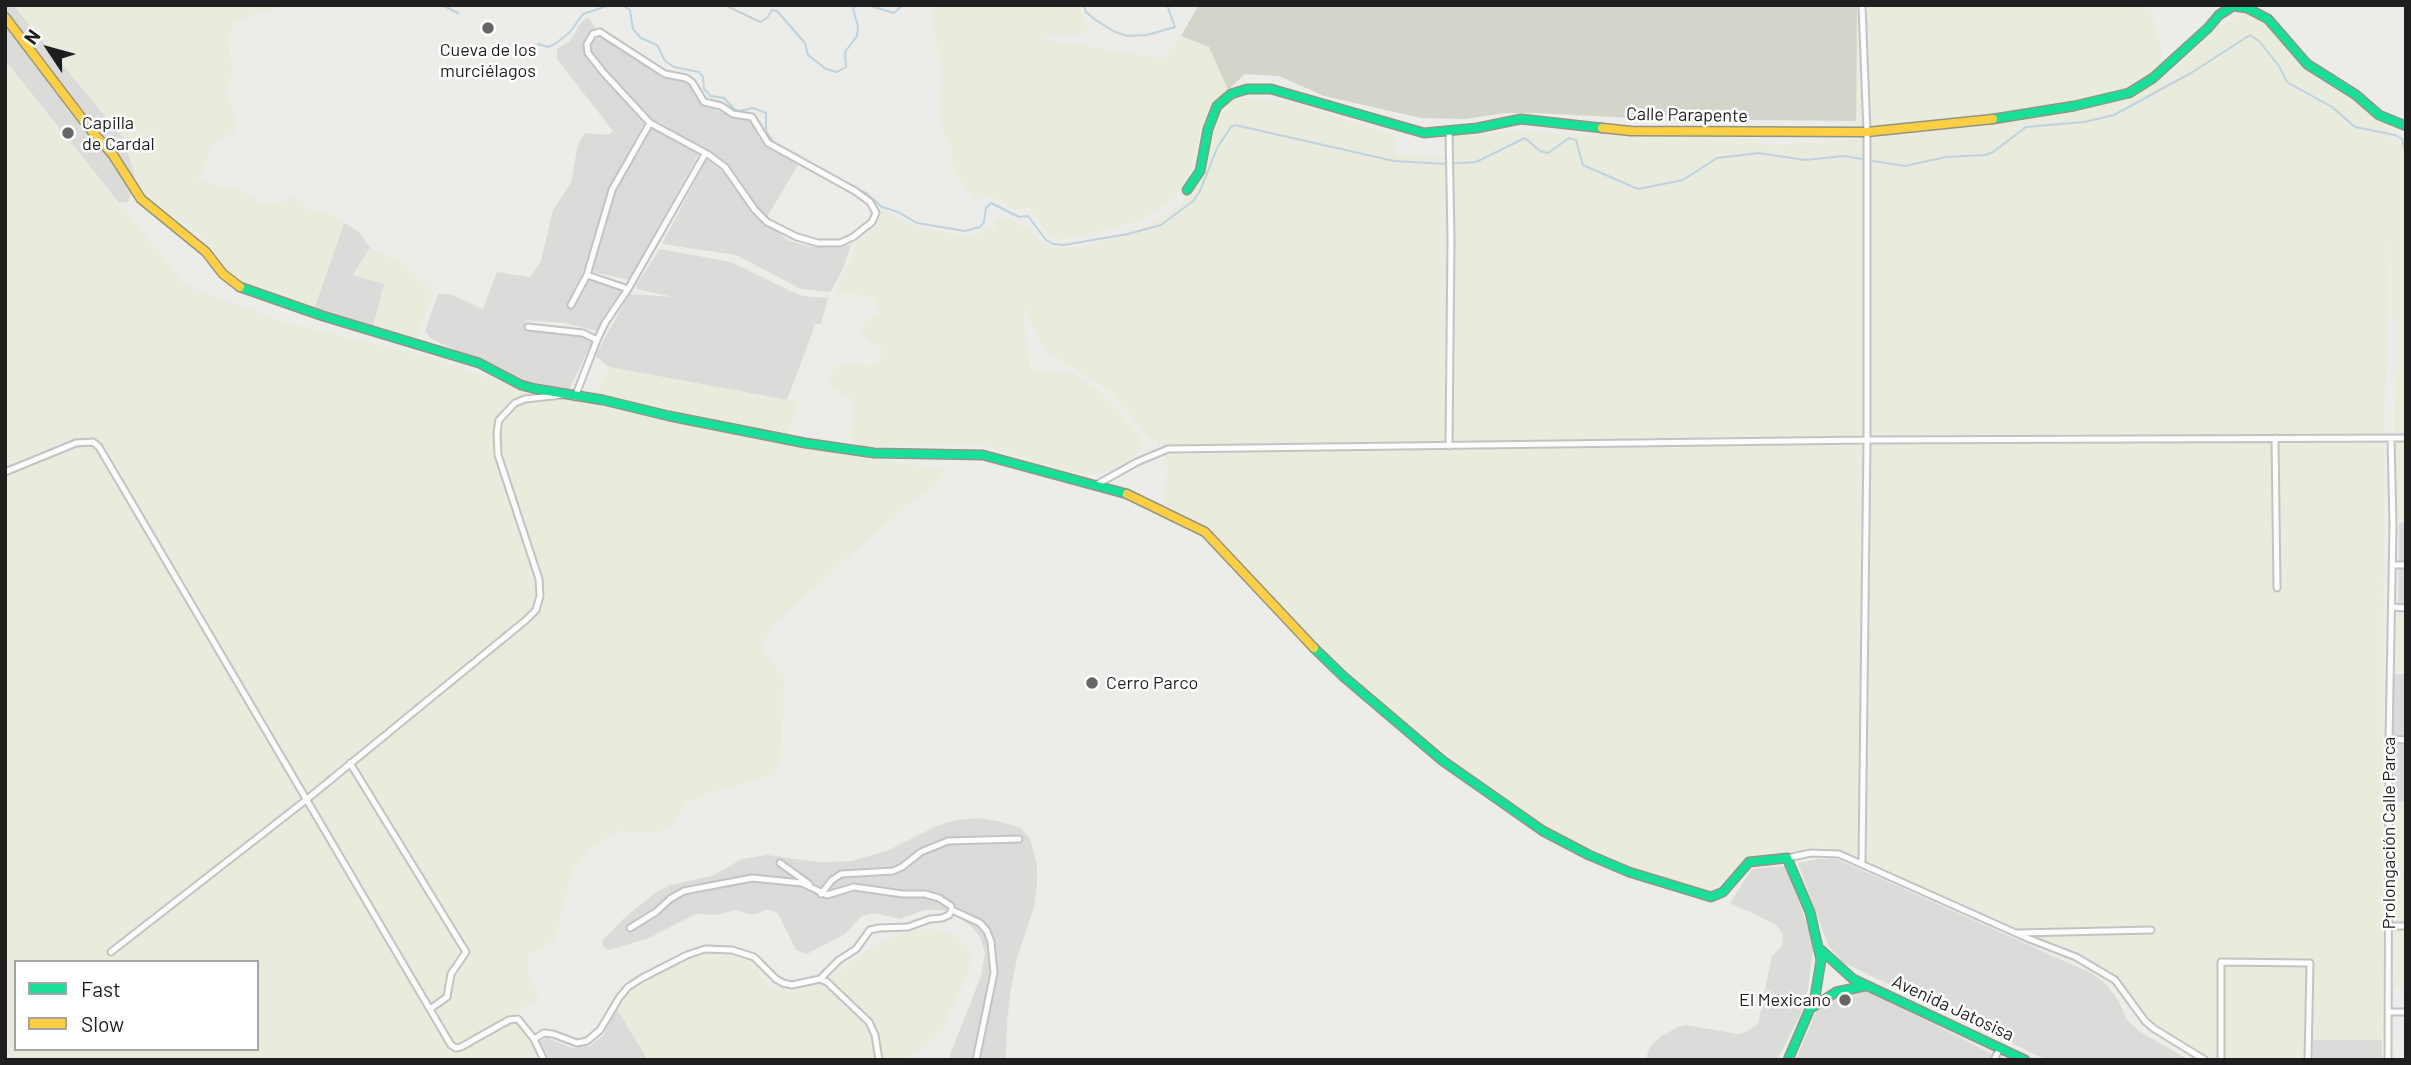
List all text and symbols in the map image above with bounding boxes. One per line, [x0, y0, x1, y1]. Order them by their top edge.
north arrow [14, 14, 84, 84]
marker: Cueva de los murciélagos [480, 20, 496, 36]
text: N [19, 24, 45, 48]
place label: Cueva de los murciélagos [440, 39, 536, 82]
street label: Calle Parapente [1626, 103, 1748, 127]
place label: Capilla de Cardal [82, 112, 155, 154]
marker: Capilla de Cardal [60, 125, 76, 141]
place label: Cerro Parco [1106, 672, 1198, 694]
marker: Cerro Parco [1084, 675, 1100, 691]
street label: Prolongación Calle Parca [2378, 737, 2400, 929]
legend [14, 960, 259, 1051]
street label: Avenida Jatosisa [1889, 970, 2017, 1046]
text: Fast [81, 976, 121, 1001]
place label: El Mexicano [1739, 989, 1831, 1011]
marker: El Mexicano [1837, 992, 1853, 1008]
text: Slow [81, 1011, 124, 1036]

